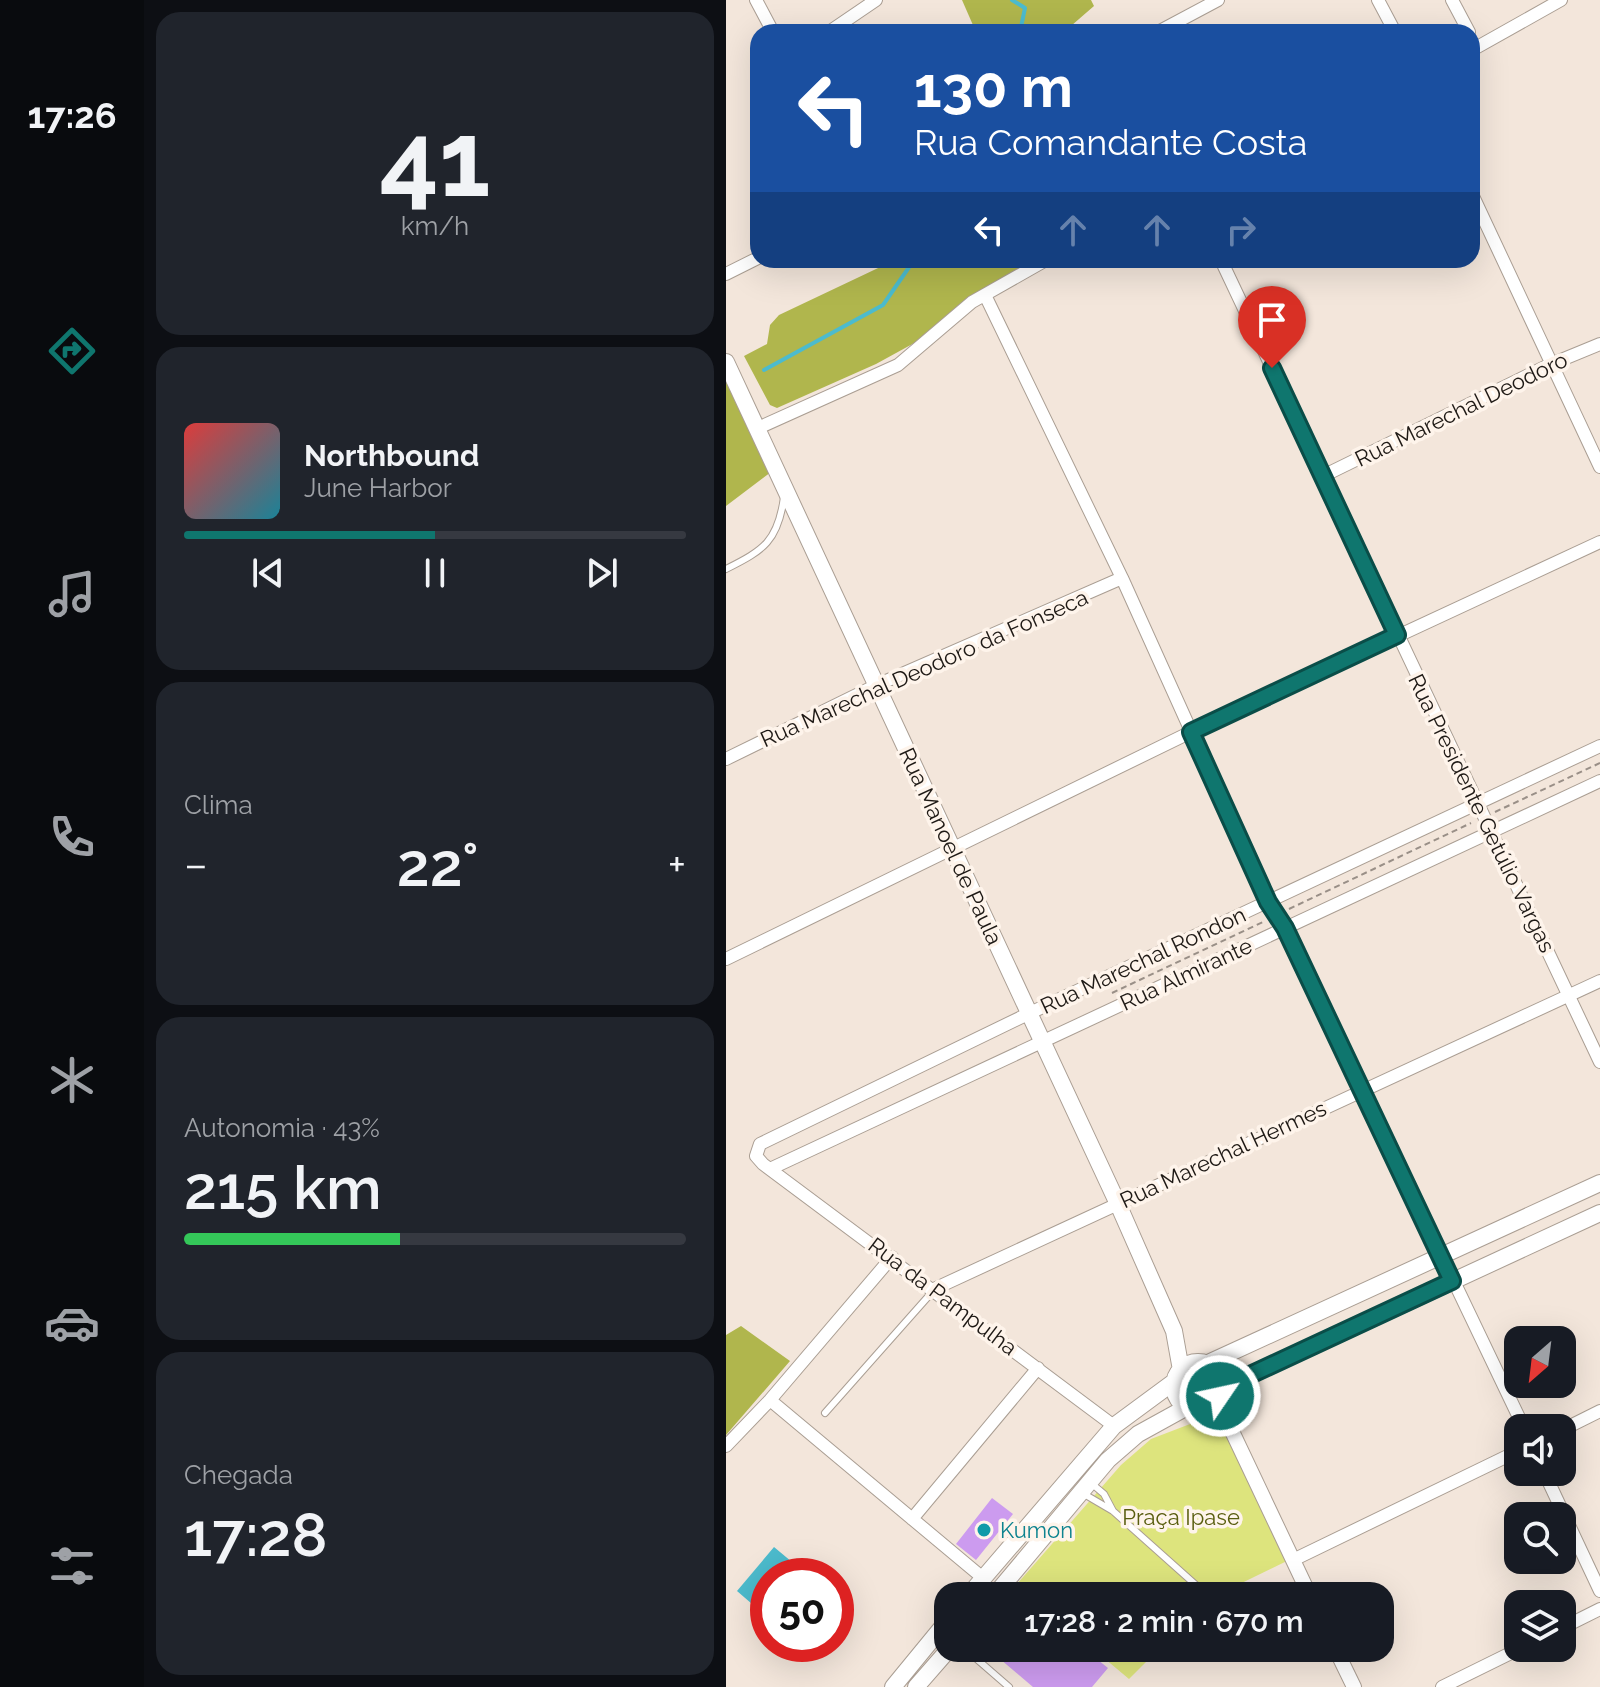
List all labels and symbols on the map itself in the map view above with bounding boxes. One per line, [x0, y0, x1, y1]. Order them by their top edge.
pin [1238, 286, 1306, 368]
street label: Rua Marechal Deodoro [1351, 346, 1571, 472]
street label: Rua Marechal Deodoro da Fonseca [756, 584, 1092, 752]
street label: Rua Presidente Getúlio Vargas [1403, 670, 1561, 956]
street label: Rua Manoel de Paula [894, 743, 1008, 949]
street label: Rua Marechal Rondon [1036, 901, 1250, 1019]
street label: Rua Almirante [1116, 932, 1256, 1016]
street label: Rua Marechal Hermes [1116, 1095, 1330, 1213]
street label: Rua da Pampulha [864, 1232, 1022, 1360]
north arrow [1504, 1326, 1576, 1398]
position arrow [1178, 1354, 1262, 1438]
park label: Praça Ipase [1122, 1504, 1240, 1530]
place label: Kumon [1000, 1517, 1073, 1543]
marker: Kumon [975, 1521, 993, 1539]
speed limit sign: 50 [750, 1558, 854, 1662]

